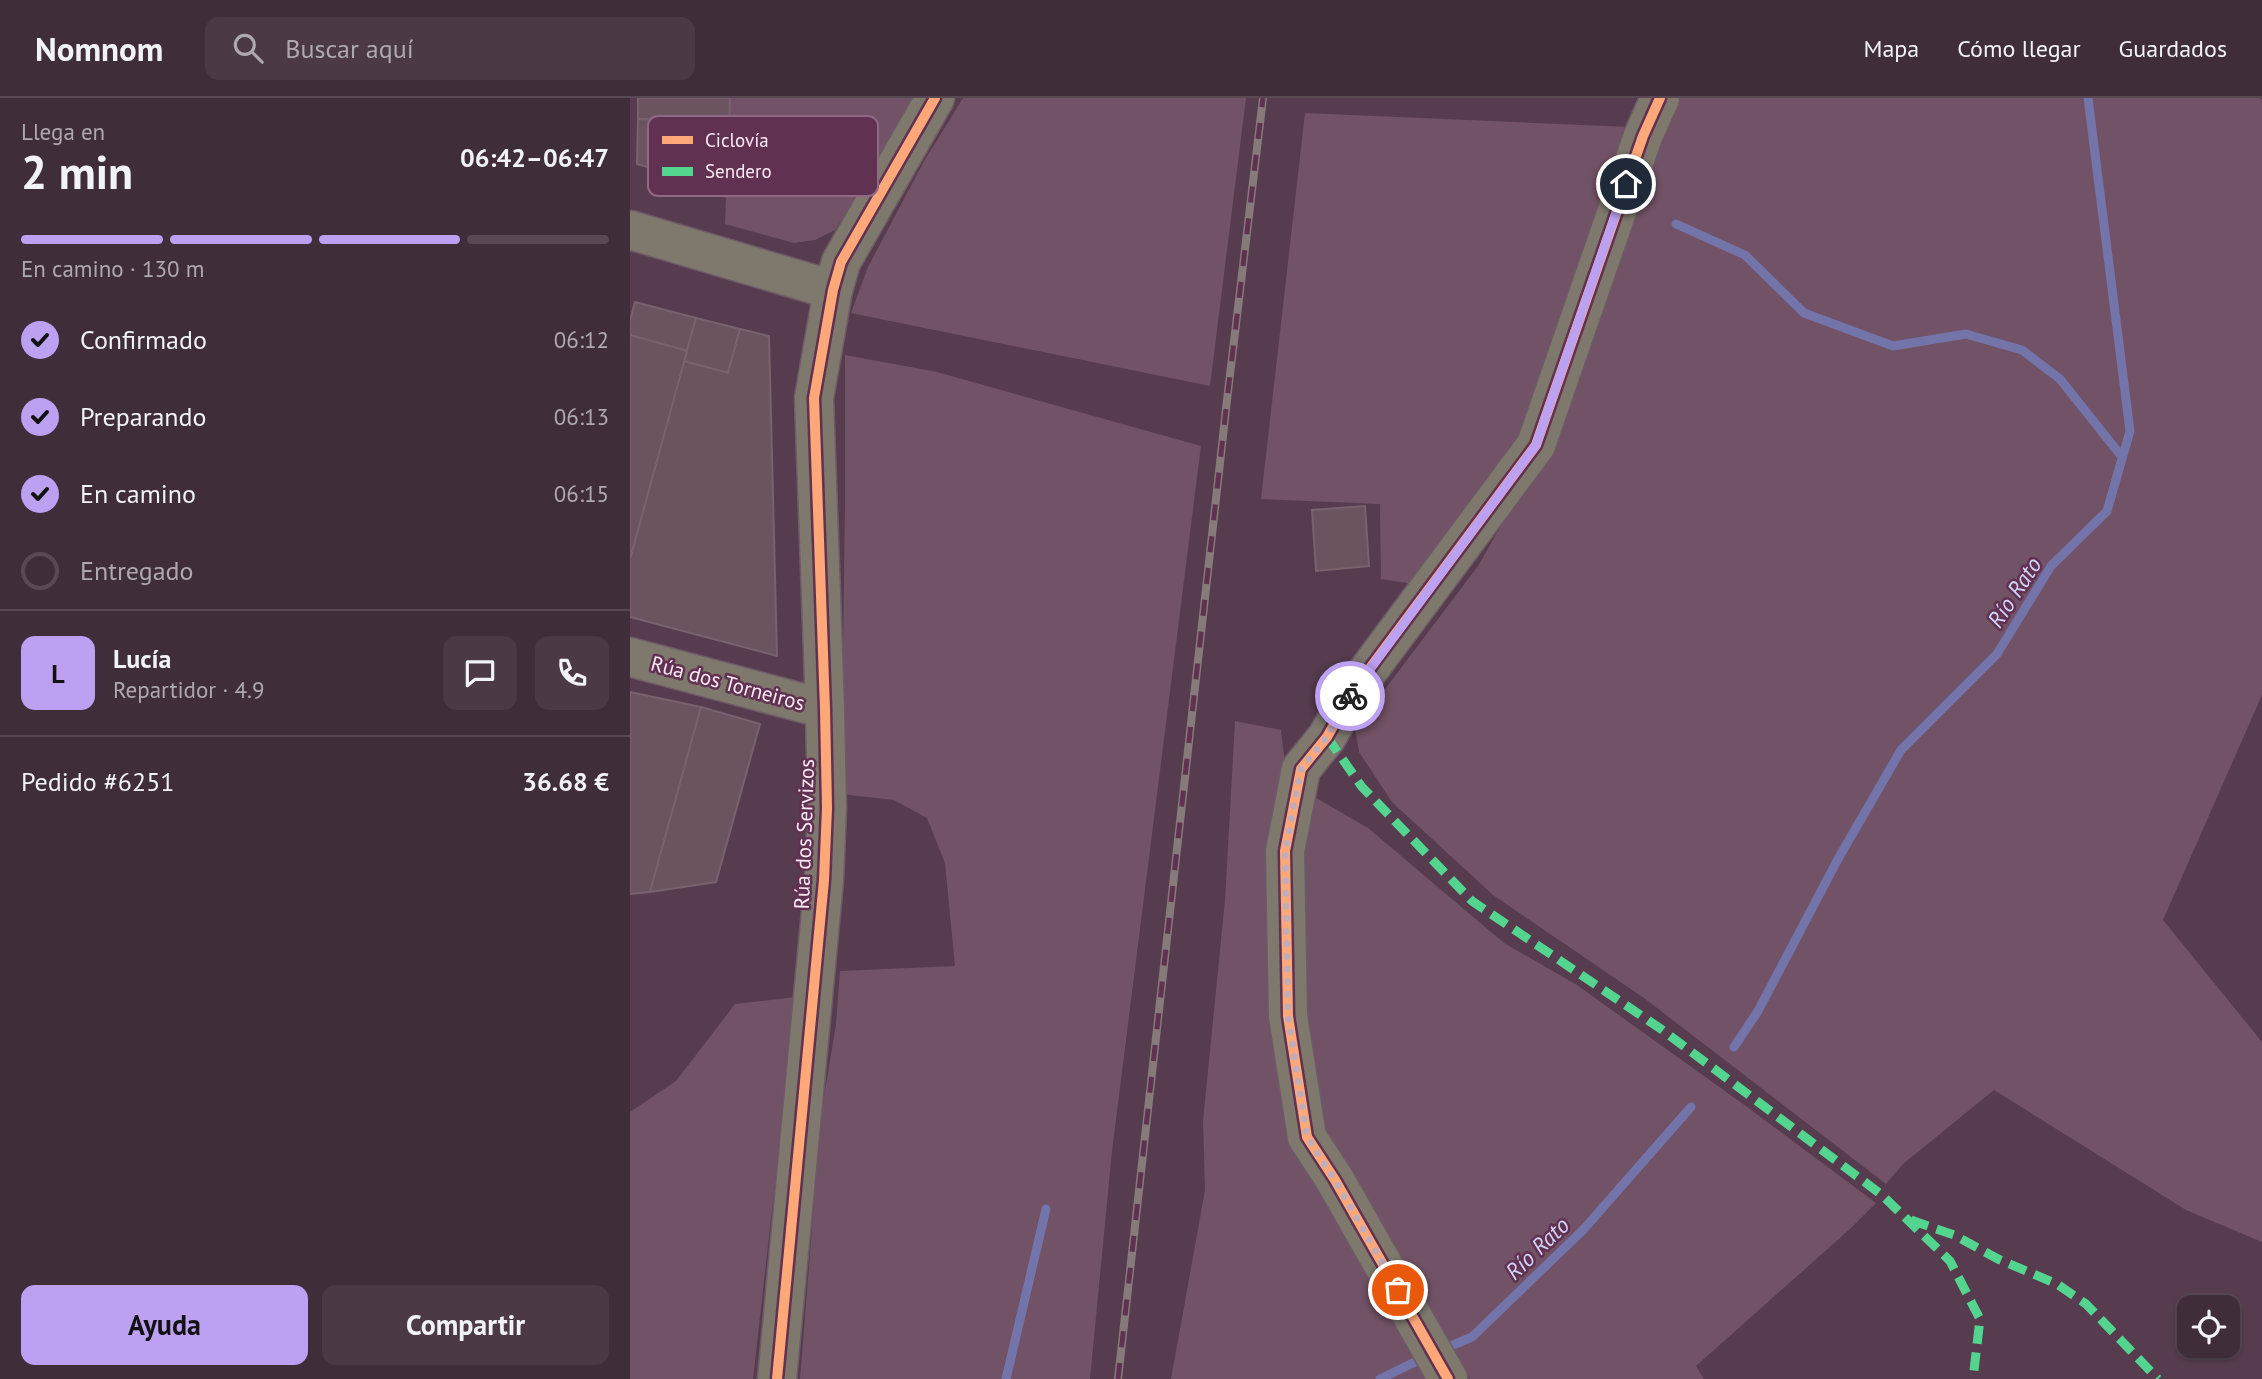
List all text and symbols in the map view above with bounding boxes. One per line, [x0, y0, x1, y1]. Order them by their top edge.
search box [205, 17, 695, 80]
text: Nomnom [35, 27, 163, 70]
icon: search [229, 29, 267, 67]
text: Buscar aquí [285, 32, 414, 65]
text: Mapa [1863, 33, 1919, 64]
text: Cómo llegar [1957, 33, 2081, 64]
text: Guardados [2119, 33, 2227, 64]
legend [648, 116, 878, 196]
text: Llega en [21, 117, 105, 146]
text: Ciclovía [705, 128, 769, 152]
text: 06:42–06:47 [460, 141, 609, 174]
text: 2 min [21, 142, 133, 202]
pin [1596, 154, 1656, 214]
text: Sendero [705, 159, 772, 183]
icon: home [1607, 165, 1645, 203]
text: En camino · 130 m [21, 254, 204, 283]
icon: check [21, 321, 59, 359]
text: Confirmado [80, 323, 207, 356]
text: 06:12 [554, 325, 609, 354]
icon: check [21, 398, 59, 436]
text: Preparando [80, 400, 207, 433]
text: 06:13 [554, 402, 609, 431]
icon: check [21, 475, 59, 513]
text: En camino [80, 477, 196, 510]
text: 06:15 [554, 479, 609, 508]
water label: Río Rato [1981, 551, 2047, 633]
text: Entregado [80, 554, 194, 587]
button: chat [443, 636, 517, 710]
button: phone [535, 636, 609, 710]
text: Lucía [113, 642, 172, 675]
street label: Rúa dos Torneiros [648, 649, 808, 717]
text: L [51, 657, 65, 690]
courier [1315, 661, 1385, 731]
text: Repartidor · 4.9 [113, 675, 265, 704]
icon: bike [1331, 677, 1369, 715]
street label: Rúa dos Servizos [788, 758, 820, 910]
text: Pedido #6251 [21, 765, 174, 798]
text: 36.68 € [522, 765, 609, 798]
water label: Río Rato [1499, 1210, 1575, 1286]
pin [1368, 1260, 1428, 1320]
icon: bag [1379, 1271, 1417, 1309]
button: Ayuda [21, 1285, 308, 1365]
button: Compartir [322, 1285, 609, 1365]
map controls [2177, 1295, 2240, 1358]
button: locate [2177, 1295, 2240, 1358]

